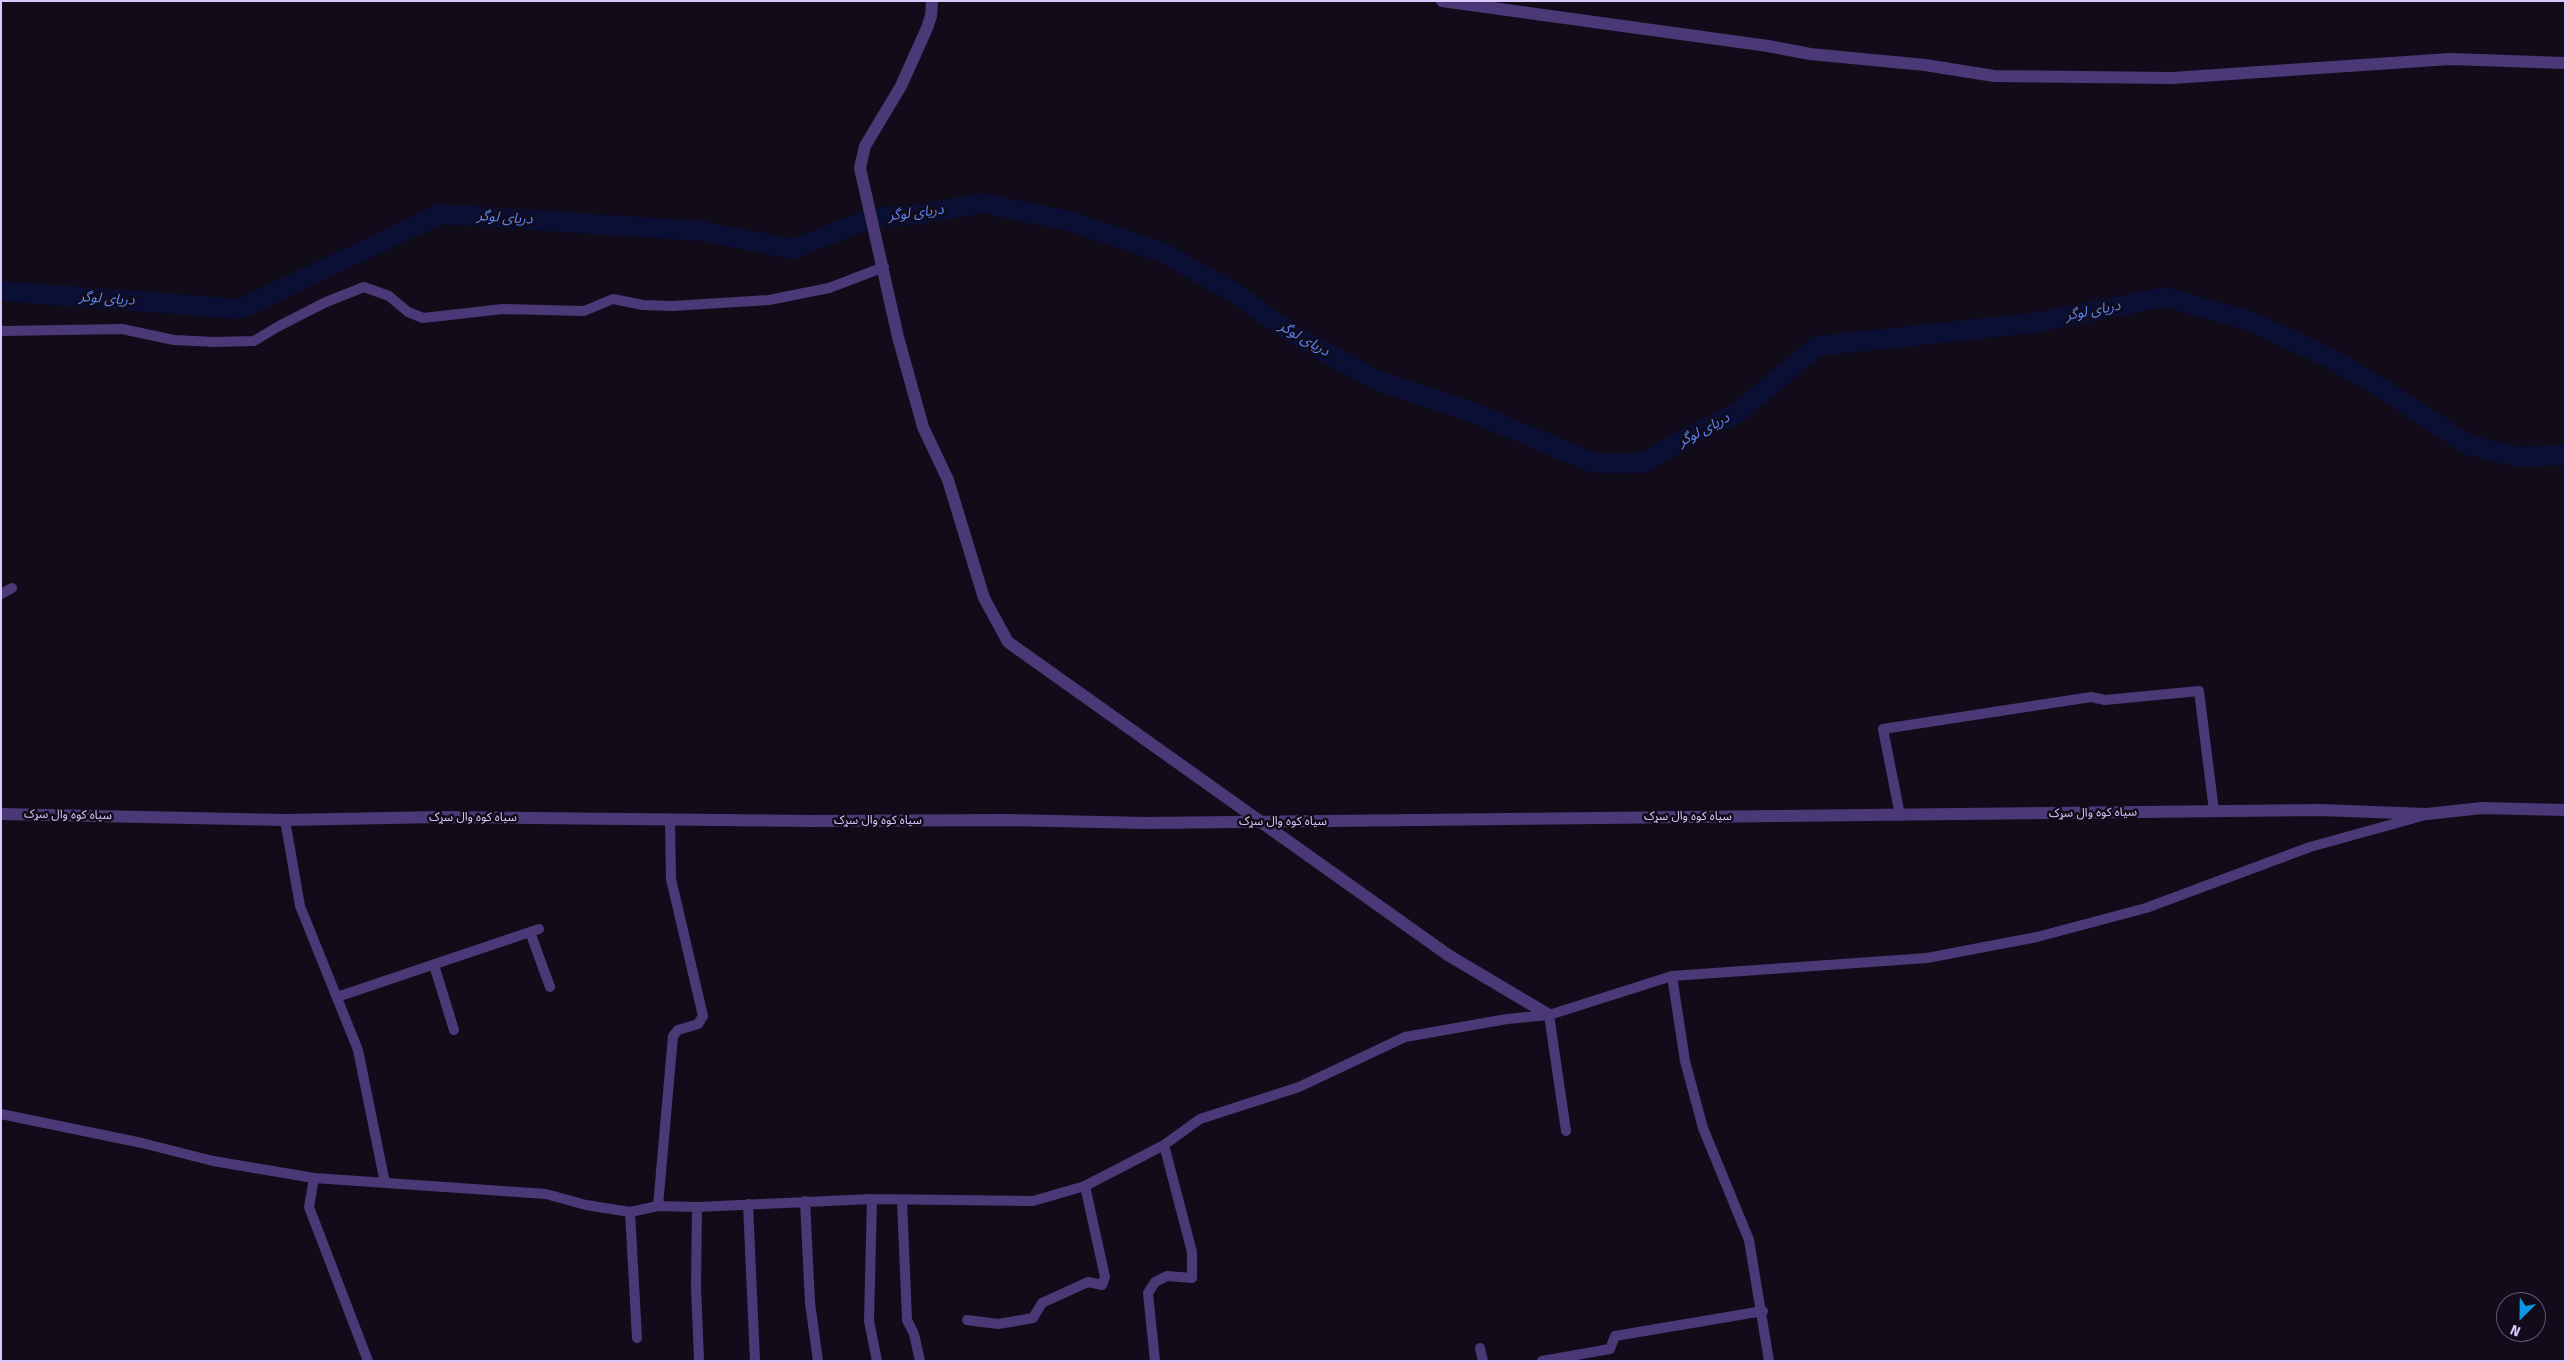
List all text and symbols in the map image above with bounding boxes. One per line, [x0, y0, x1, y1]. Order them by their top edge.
water label: دریای لوگر [887, 201, 945, 225]
water label: دریای لوگر [477, 208, 533, 228]
water label: دریای لوگر [79, 289, 135, 309]
water label: دریای لوگر [2064, 297, 2122, 325]
water label: دریای لوگر [1276, 318, 1332, 360]
water label: دریای لوگر [1676, 410, 1732, 450]
street label: سیاه کوه وال سړک [2049, 805, 2137, 821]
street label: سیاه کوه وال سړک [24, 807, 112, 823]
street label: سیاه کوه وال سړک [1644, 810, 1732, 824]
street label: سیاه کوه وال سړک [429, 811, 517, 825]
street label: سیاه کوه وال سړک [834, 814, 922, 828]
street label: سیاه کوه وال سړک [1239, 815, 1327, 829]
north arrow [2496, 1292, 2546, 1342]
text: N [2508, 1321, 2523, 1340]

